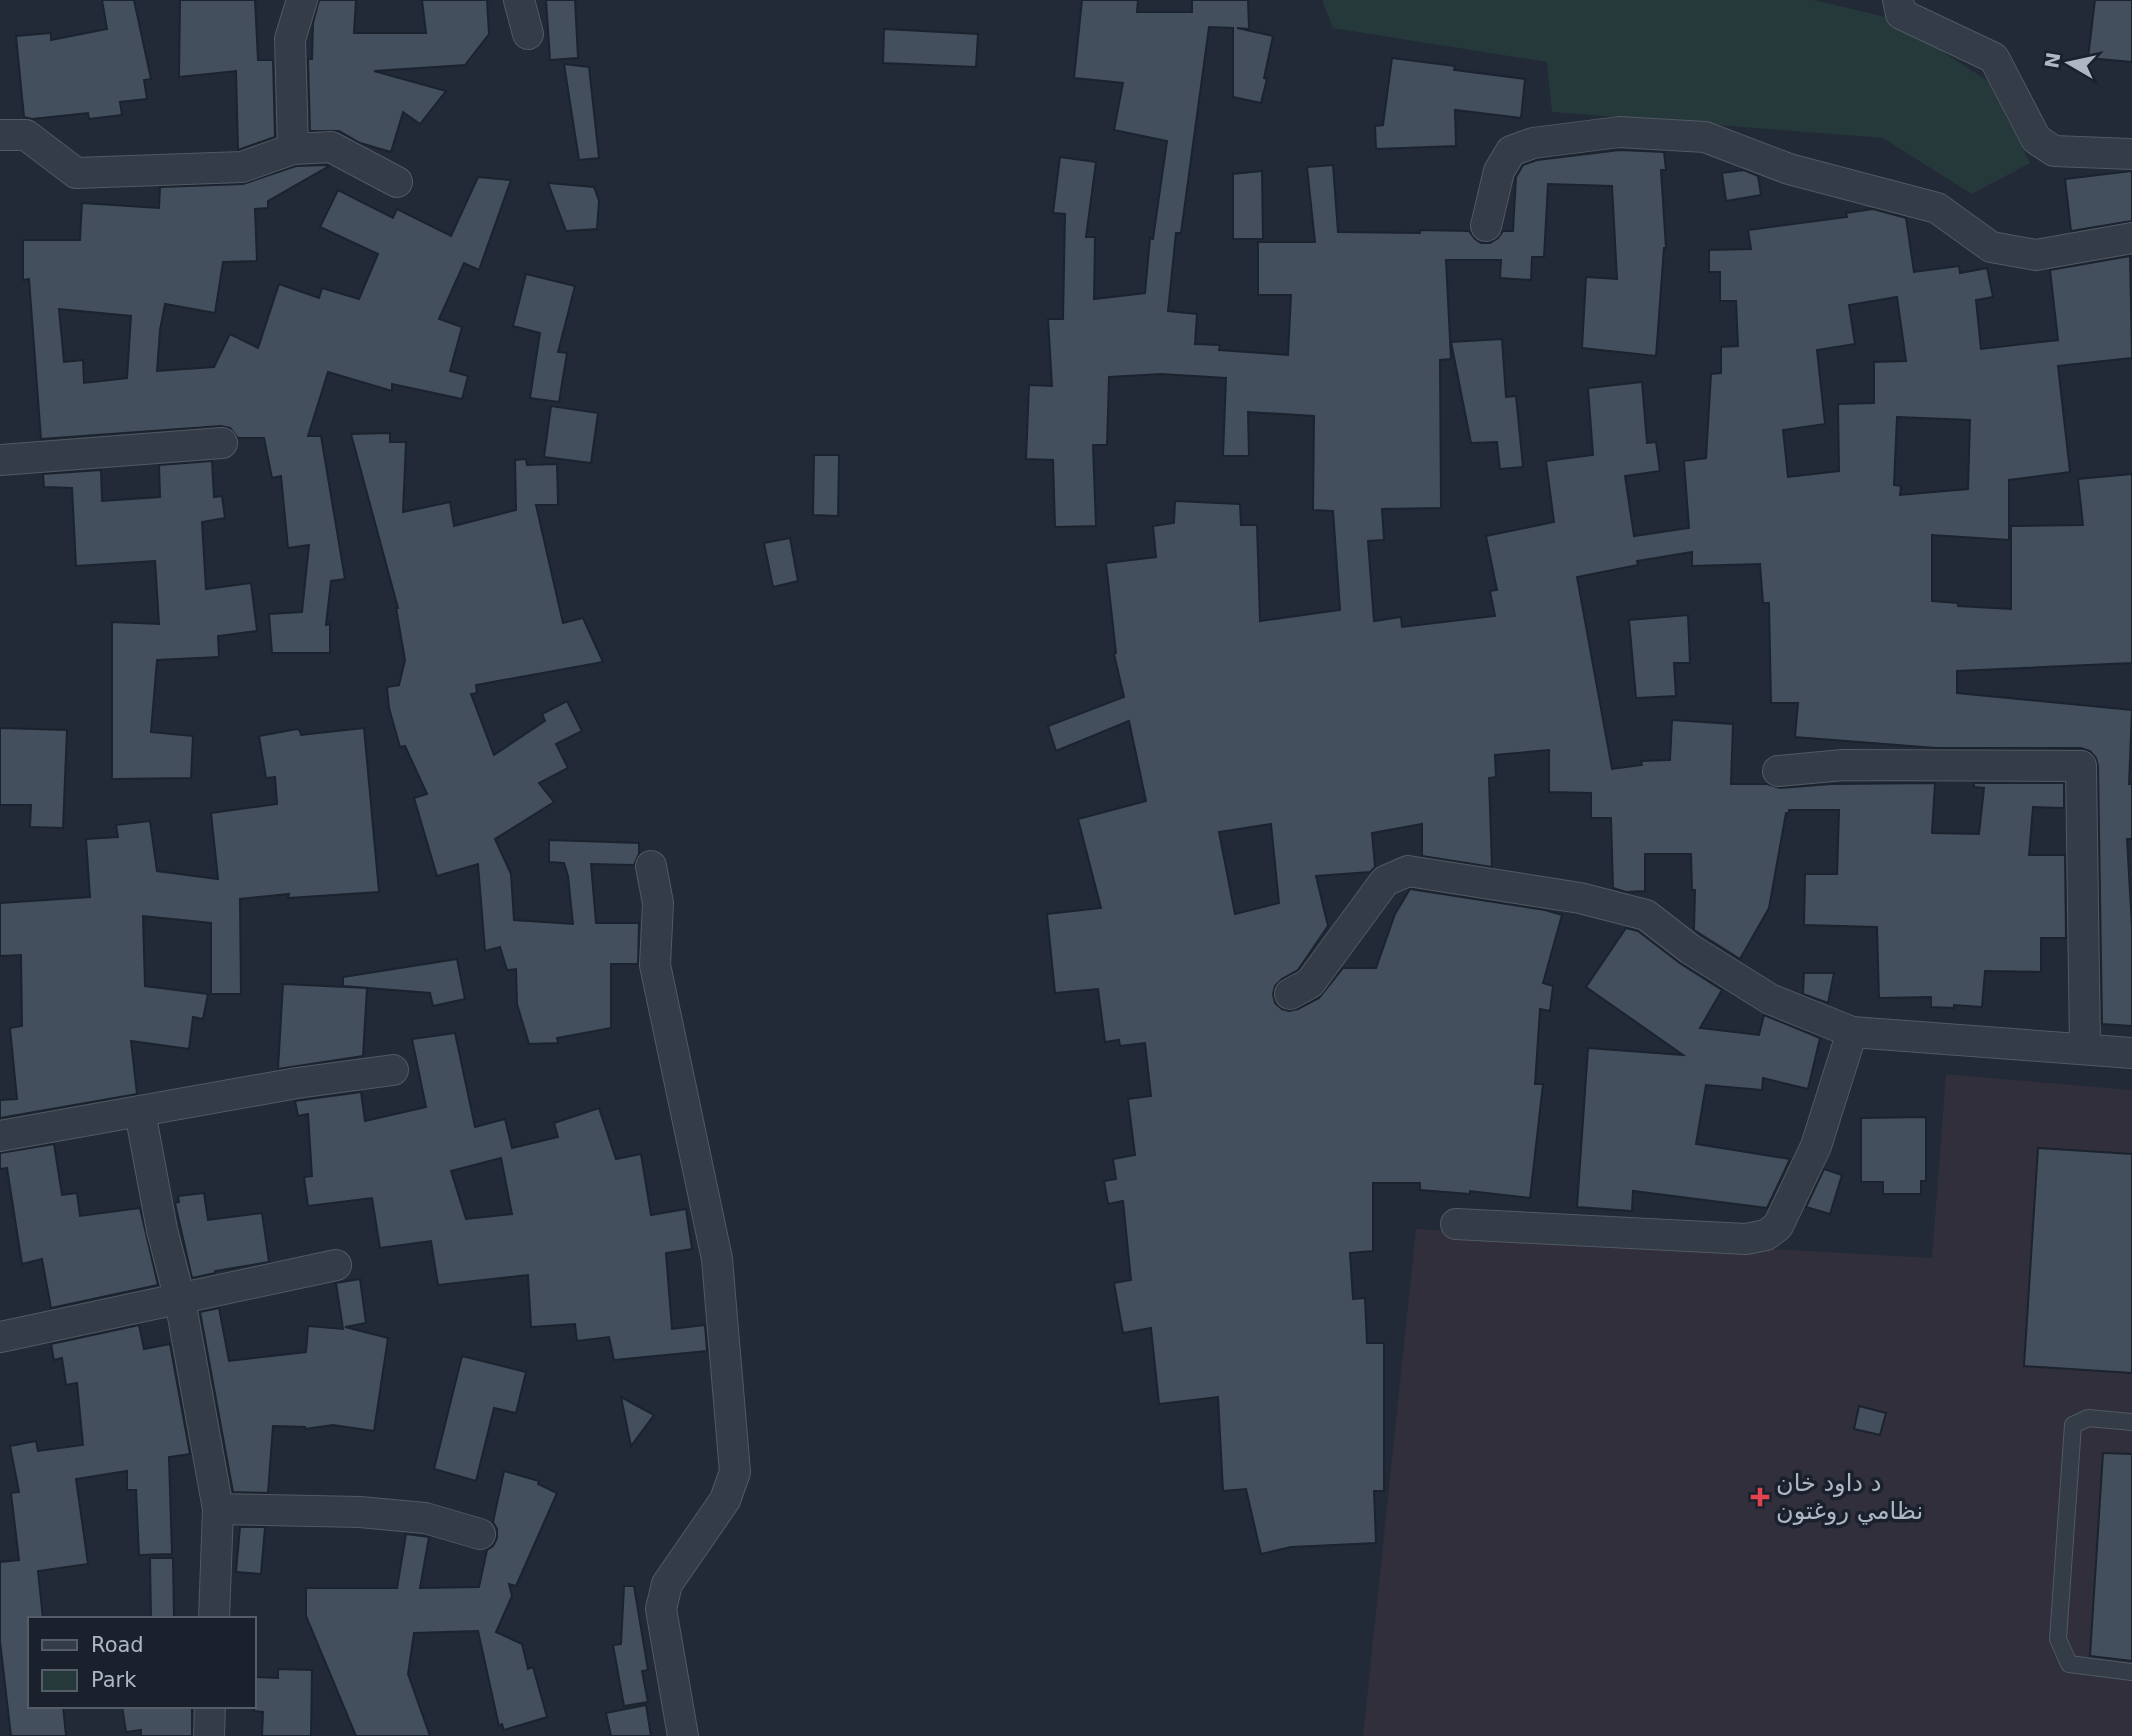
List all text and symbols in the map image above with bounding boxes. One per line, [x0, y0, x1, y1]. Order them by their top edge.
north arrow [2034, 28, 2104, 98]
text: N [2040, 51, 2064, 70]
place label: د داود خان نظامي روغتون [1776, 1469, 1923, 1525]
marker: د داود خان نظامي روغتون [1750, 1487, 1770, 1507]
legend [28, 1617, 256, 1708]
text: Road [91, 1633, 144, 1657]
text: Park [91, 1668, 137, 1692]

